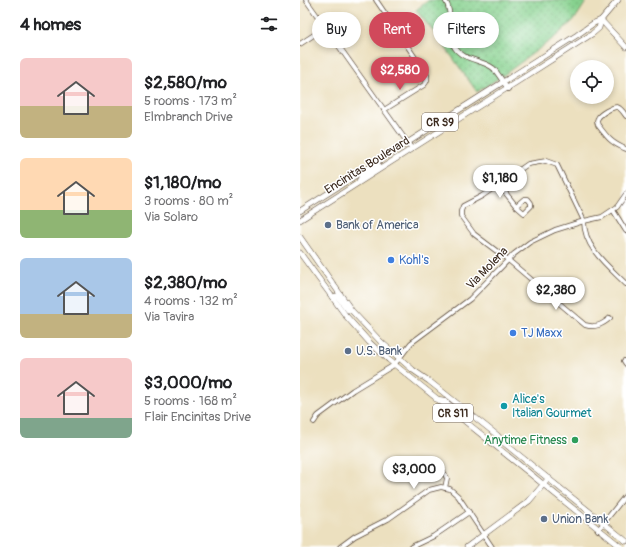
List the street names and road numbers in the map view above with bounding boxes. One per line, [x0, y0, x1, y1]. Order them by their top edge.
road number: CR S9 [422, 113, 458, 131]
street label: Encinitas Boulevard [322, 133, 413, 198]
street label: Via Molena [463, 244, 512, 293]
road number: CR S11 [433, 404, 473, 422]

